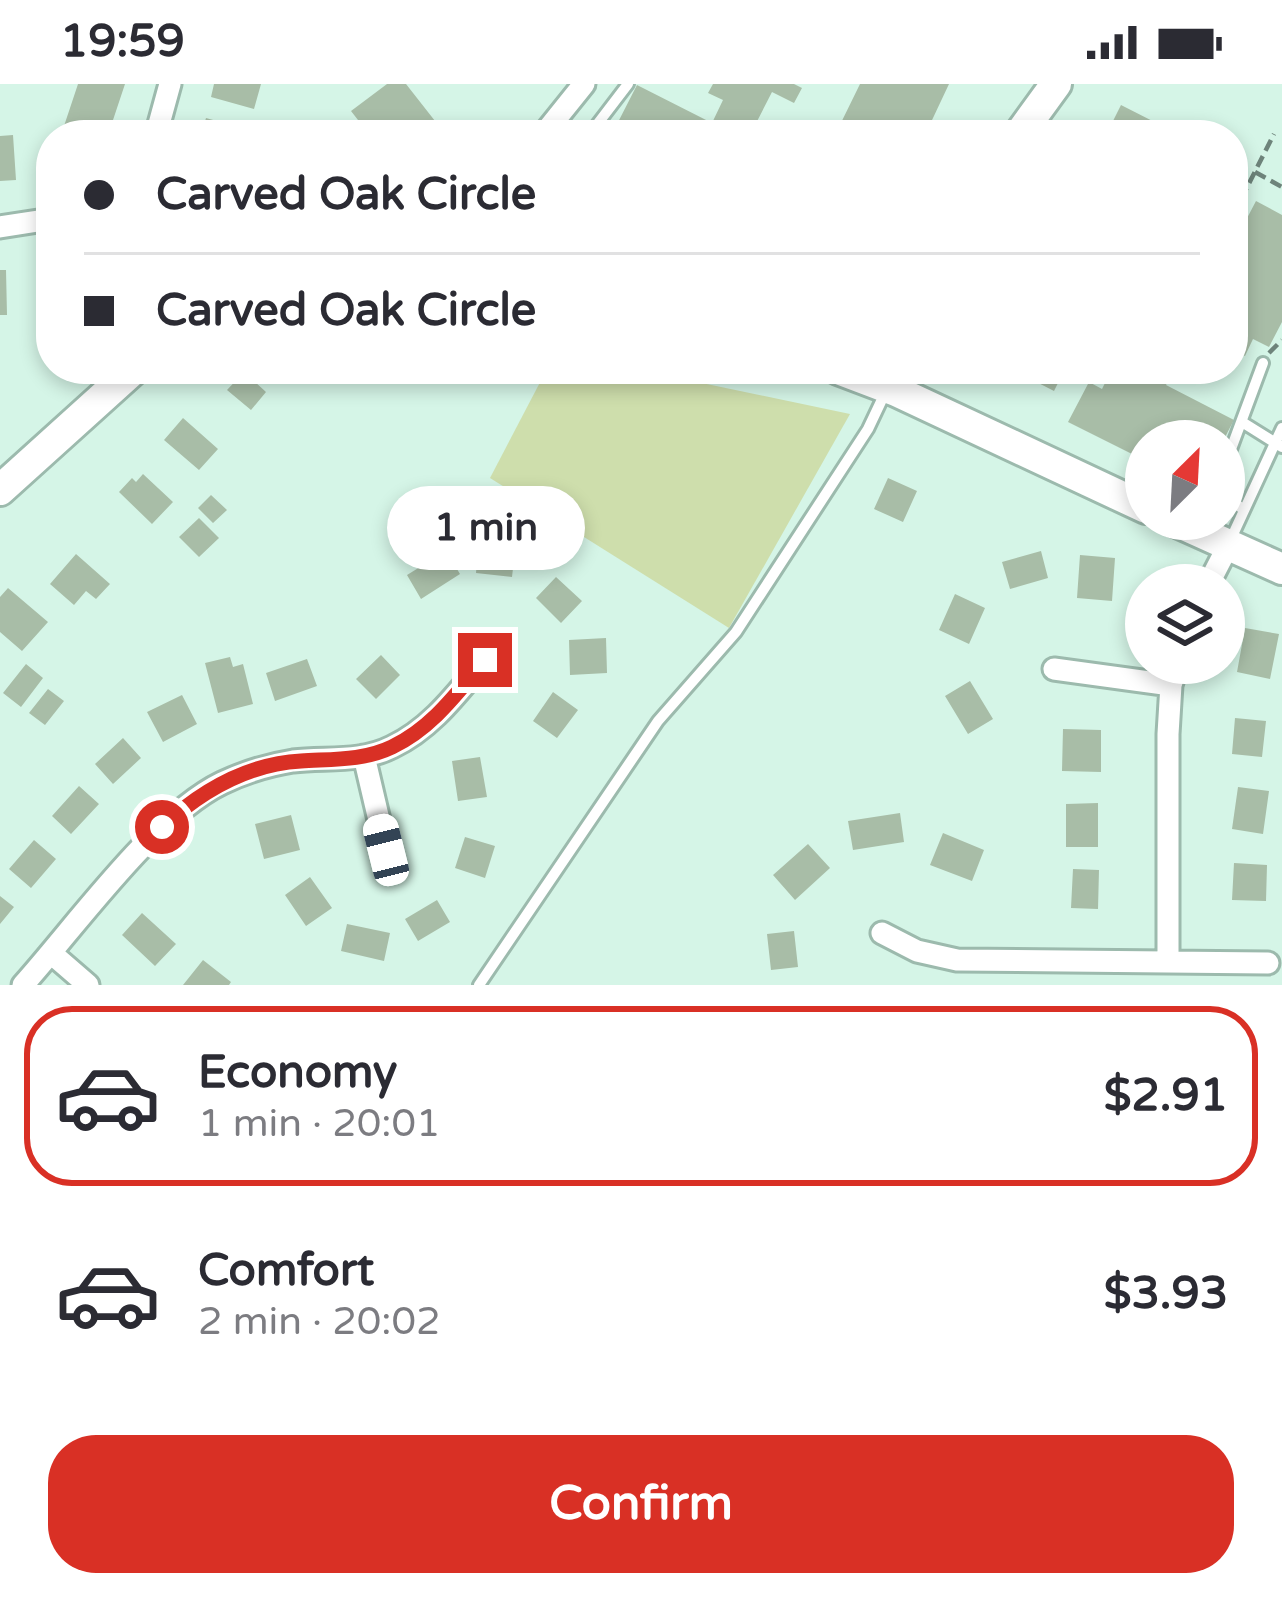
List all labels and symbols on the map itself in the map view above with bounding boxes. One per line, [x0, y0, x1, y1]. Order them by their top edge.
north arrow [1125, 420, 1245, 540]
callout: 1 min [386, 486, 584, 570]
route end [458, 633, 512, 687]
route start [135, 800, 189, 854]
car [360, 811, 412, 889]

